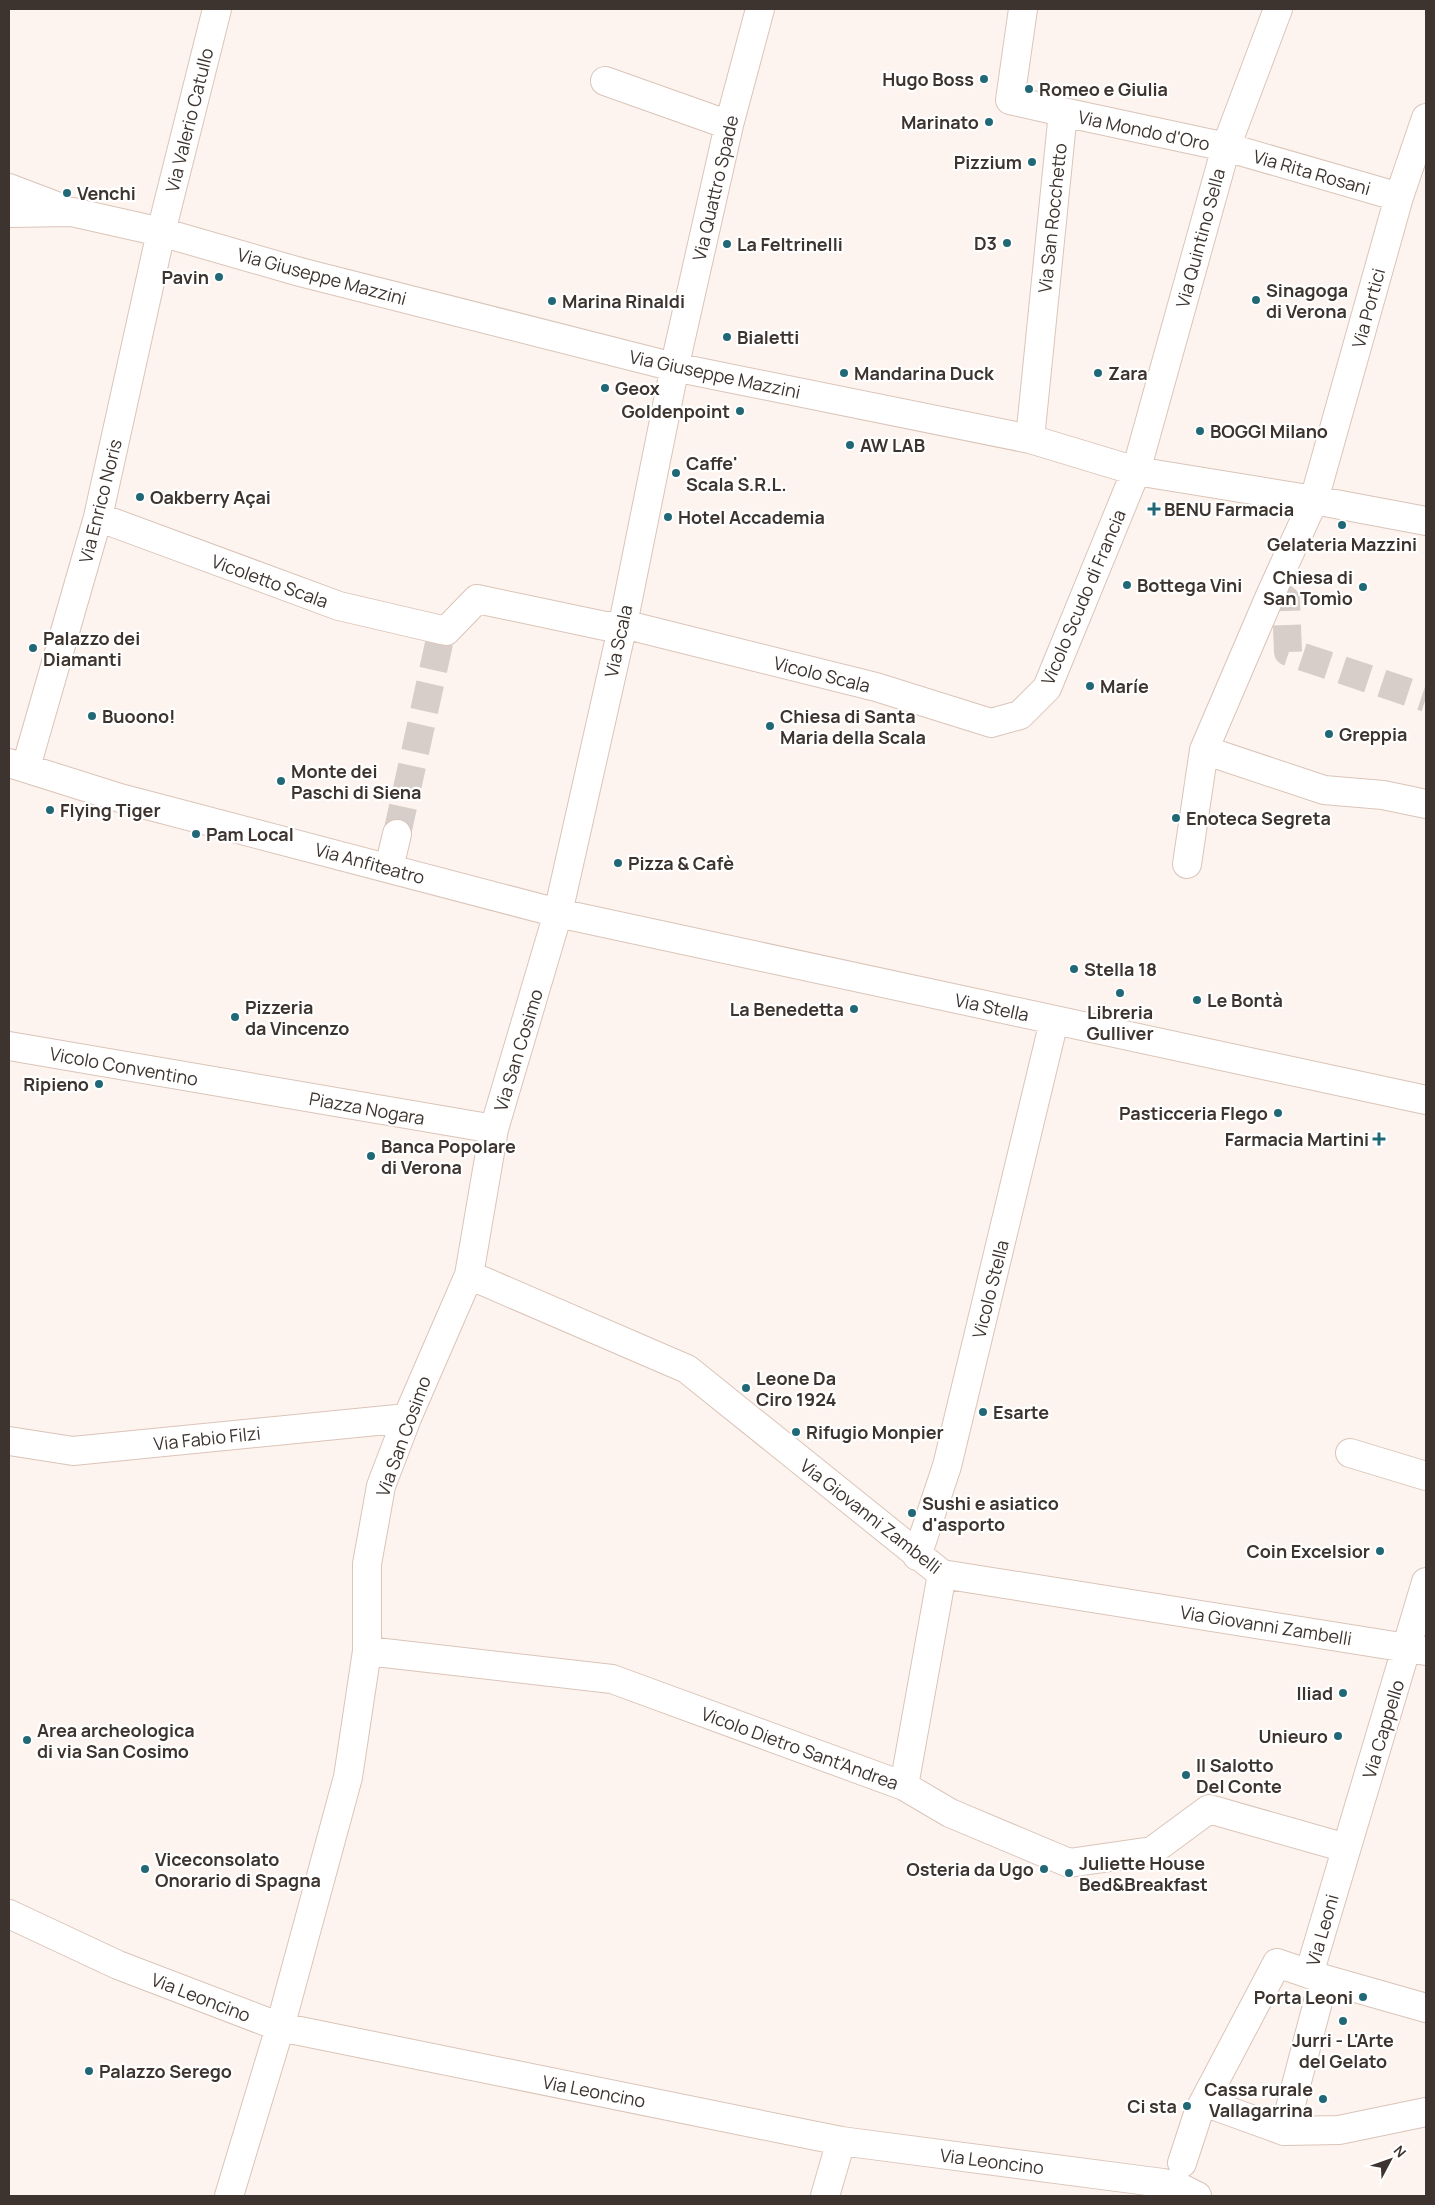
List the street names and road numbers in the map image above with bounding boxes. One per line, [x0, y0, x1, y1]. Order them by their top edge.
street label: Via Valerio Catullo [159, 45, 219, 195]
street label: Via Mondo d'Oro [1076, 104, 1212, 156]
street label: Via Quattro Spade [687, 113, 743, 263]
street label: Via San Rocchetto [1032, 142, 1072, 294]
street label: Via Rita Rosani [1251, 144, 1373, 200]
street label: Via Quintino Sella [1170, 166, 1230, 310]
street label: Via Giuseppe Mazzini [235, 242, 409, 310]
street label: Via Portici [1346, 266, 1390, 350]
street label: Via Giuseppe Mazzini [627, 344, 803, 404]
street label: Via Enrico Noris [73, 436, 127, 566]
street label: Vicolo Scudo di Francia [1035, 506, 1131, 688]
street label: Vicoletto Scala [208, 549, 332, 613]
street label: Via Scala [599, 603, 637, 679]
street label: Vicolo Scala [771, 650, 873, 698]
street label: Via Anfiteatro [313, 837, 427, 889]
street label: Via San Cosimo [488, 986, 548, 1114]
street label: Via Stella [953, 987, 1031, 1027]
street label: Vicolo Conventino [48, 1041, 200, 1091]
street label: Piazza Nogara [307, 1086, 427, 1130]
street label: Vicolo Stella [966, 1237, 1014, 1341]
street label: Via San Cosimo [370, 1372, 436, 1500]
street label: Via Fabio Filzi [152, 1420, 262, 1456]
street label: Via Giovanni Zambelli [795, 1453, 947, 1579]
street label: Via Giovanni Zambelli [1178, 1600, 1354, 1650]
street label: Via Cappello [1357, 1677, 1409, 1781]
street label: Vicolo Dietro Sant'Andrea [698, 1701, 902, 1795]
street label: Via Leoni [1300, 1891, 1344, 1969]
street label: Via Leoncino [148, 1967, 254, 2027]
street label: Via Leoncino [540, 2069, 648, 2113]
street label: Via Leoncino [939, 2143, 1045, 2179]

